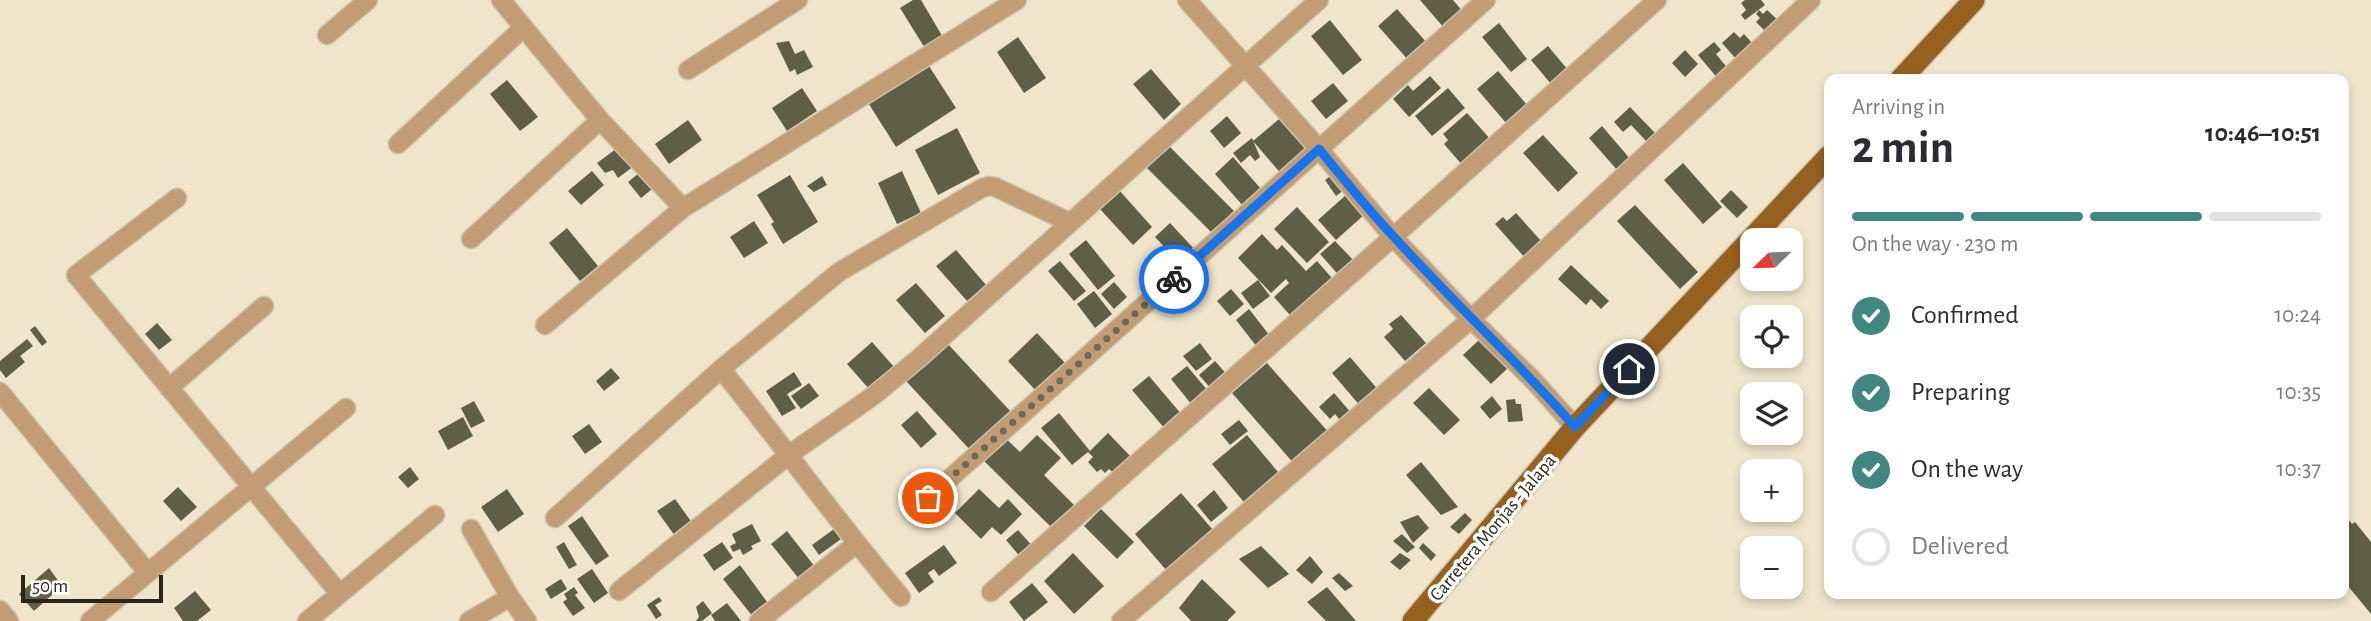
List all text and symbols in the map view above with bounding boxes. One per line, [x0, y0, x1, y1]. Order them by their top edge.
text: Arriving in [1852, 96, 1945, 119]
text: 10:46–10:51 [2205, 120, 2321, 146]
text: 2 min [1852, 125, 1954, 171]
north arrow [1740, 228, 1802, 290]
map controls [1740, 228, 1803, 599]
text: On the way · 230 m [1852, 233, 2018, 256]
courier [1139, 244, 1209, 314]
icon: bike [1155, 260, 1193, 298]
icon: check [1852, 297, 1890, 335]
text: Confirmed [1911, 302, 2019, 328]
text: 10:24 [2274, 304, 2321, 327]
button: locate [1740, 305, 1803, 368]
pin [1599, 339, 1659, 399]
icon: home [1610, 350, 1648, 388]
icon: check [1852, 374, 1890, 412]
text: Preparing [1911, 379, 2010, 405]
text: 10:35 [2277, 381, 2321, 404]
button: layers [1740, 382, 1803, 445]
street label: Carretera Monjas - Jalapa [1427, 451, 1560, 605]
icon: check [1852, 451, 1890, 489]
text: On the way [1911, 456, 2023, 482]
text: 10:37 [2277, 458, 2321, 481]
button: + [1740, 459, 1803, 522]
pin [898, 468, 958, 528]
icon: bag [909, 479, 947, 517]
text: Delivered [1911, 533, 2009, 559]
button: − [1740, 536, 1803, 599]
scale bar [21, 572, 163, 604]
text: 50 m [32, 577, 68, 596]

